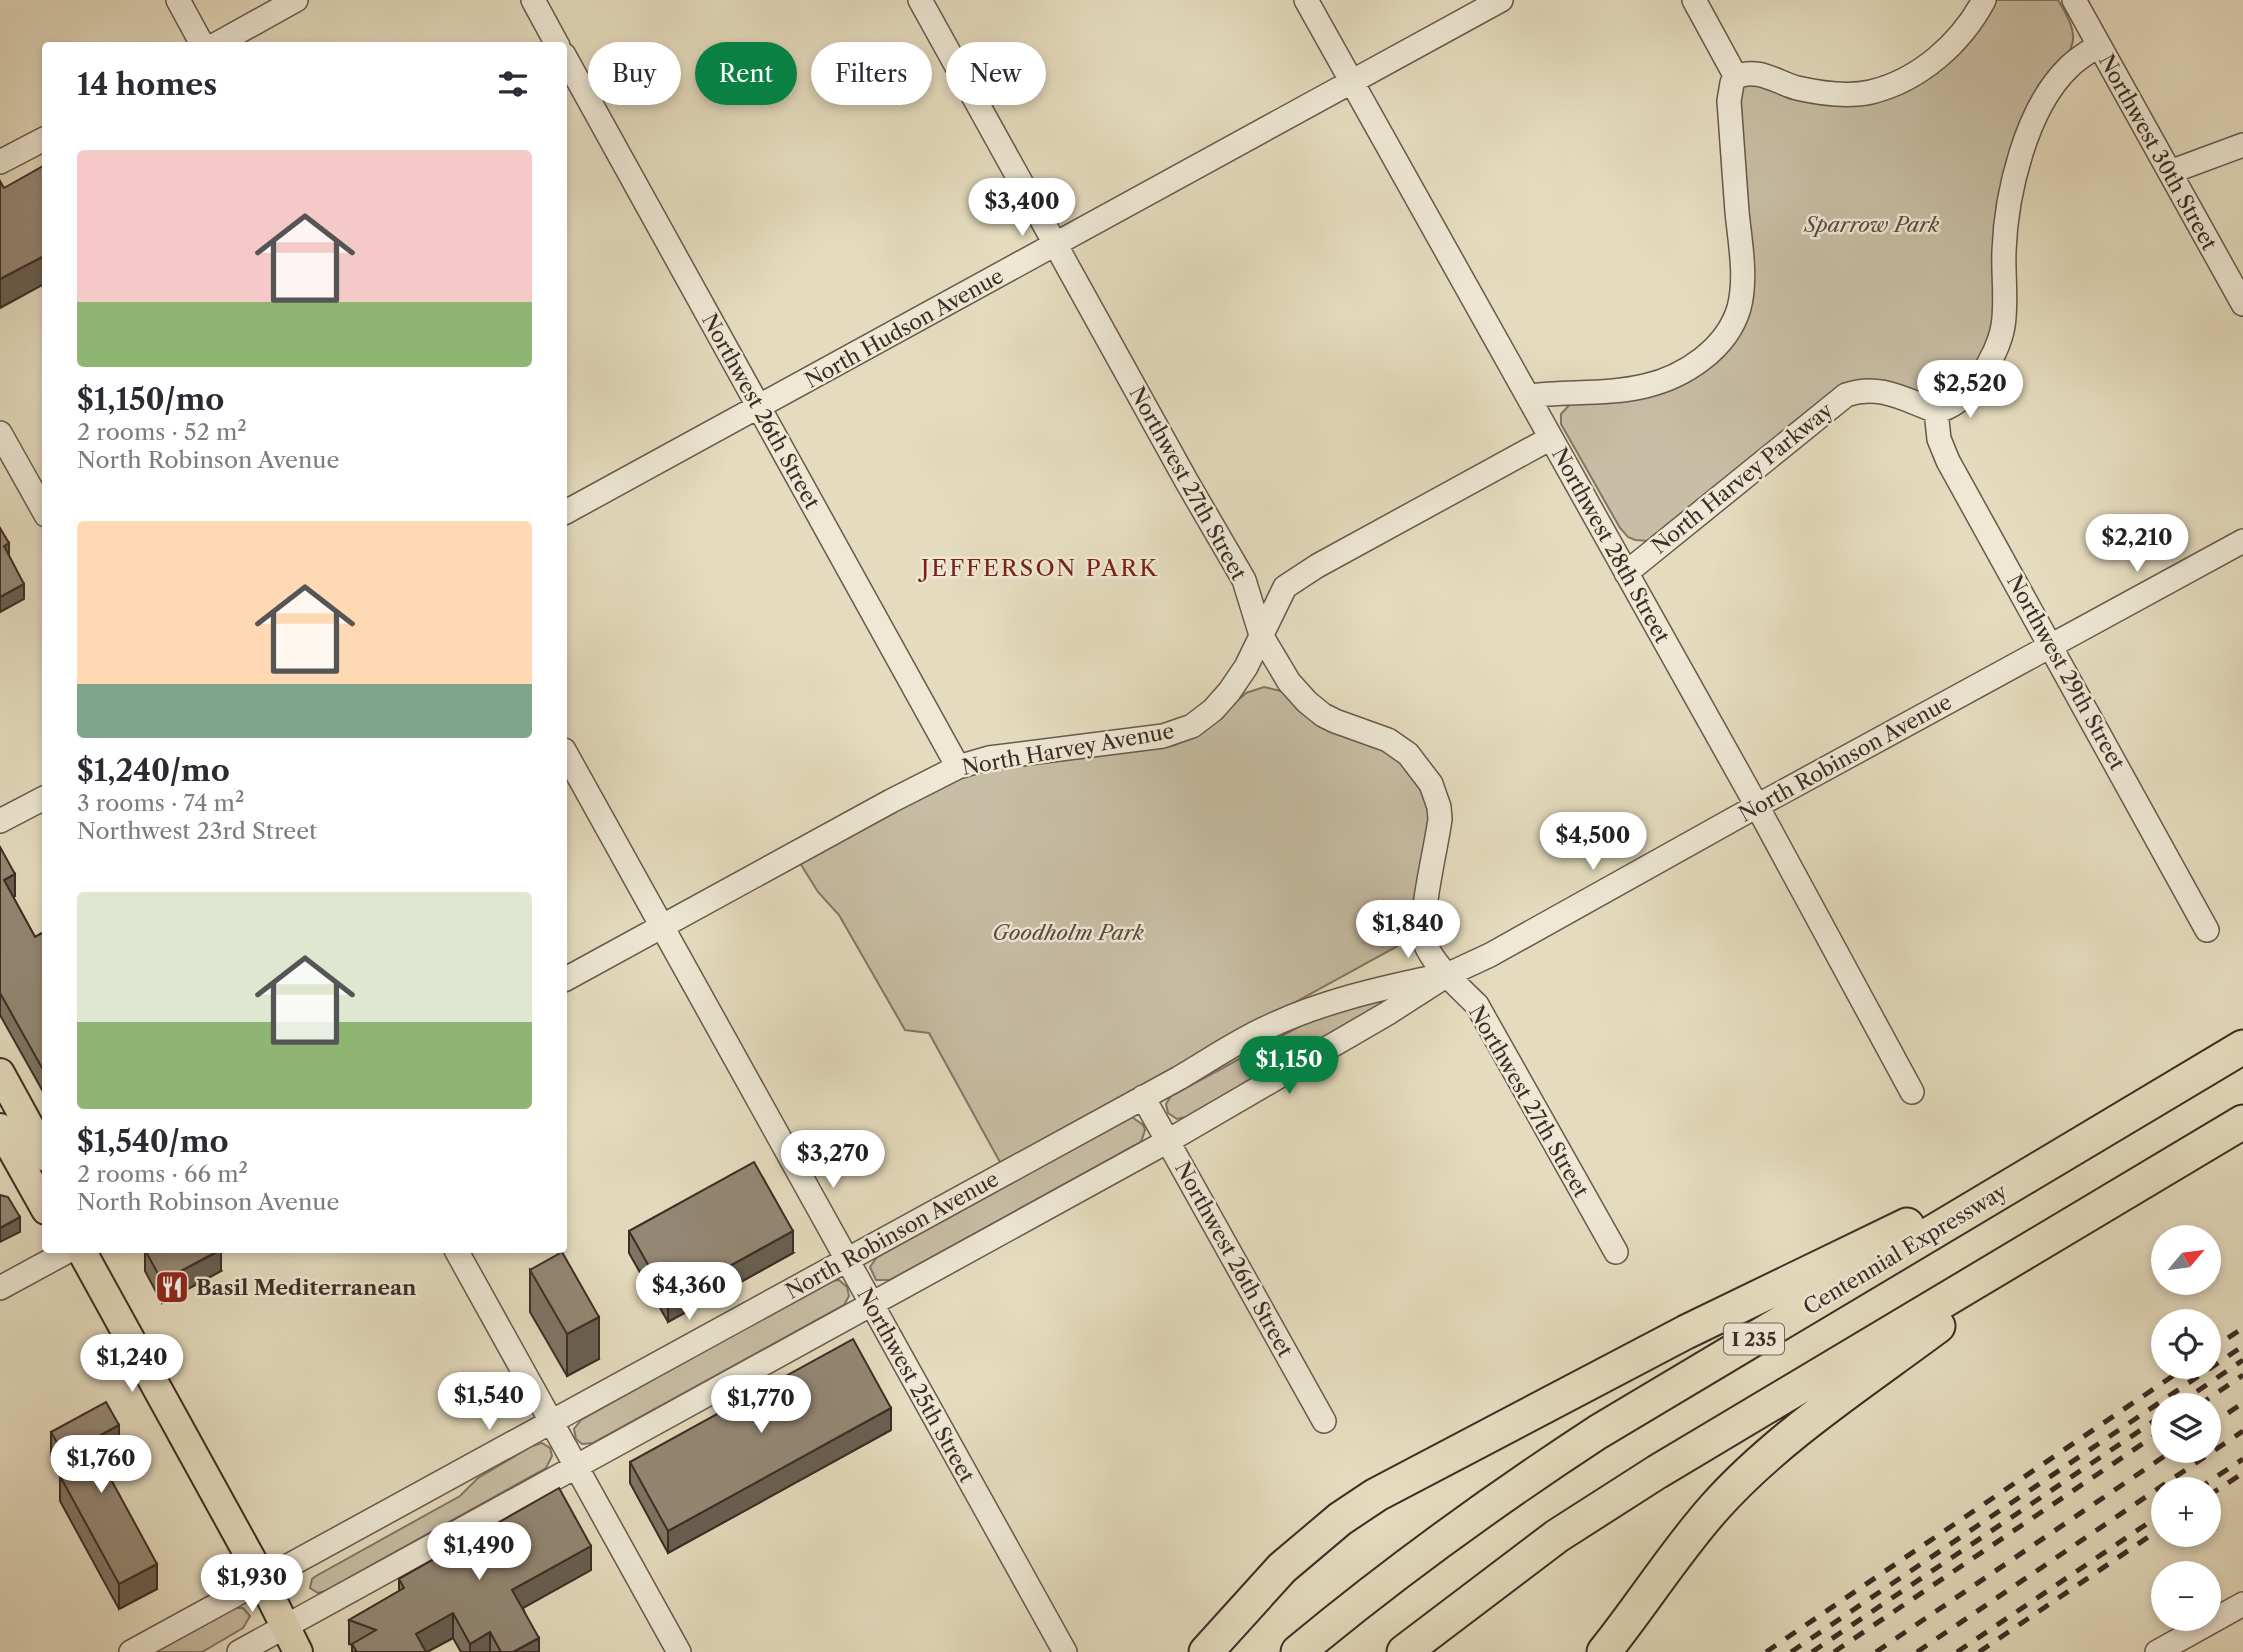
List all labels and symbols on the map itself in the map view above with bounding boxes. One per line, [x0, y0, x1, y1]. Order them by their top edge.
street label: Northwest 30th Street [2094, 50, 2222, 255]
pin: $3,400 [965, 178, 1079, 238]
park label: Sparrow Park [1803, 212, 1940, 237]
street label: North Hudson Avenue [801, 263, 1007, 393]
street label: Northwest 26th Street [697, 309, 825, 513]
pin: $2,520 [1913, 360, 2027, 420]
street label: Northwest 27th Street [1124, 382, 1252, 585]
street label: North Harvey Parkway [1647, 397, 1838, 559]
street label: Northwest 28th Street [1547, 443, 1675, 647]
pin: $2,210 [2080, 514, 2194, 574]
district label: JEFFERSON PARK [918, 554, 1159, 582]
street label: Northwest 29th Street [2002, 570, 2130, 774]
street label: North Robinson Avenue [1734, 689, 1956, 827]
street label: North Harvey Avenue [960, 718, 1176, 780]
pin: $4,500 [1536, 812, 1650, 872]
pin: $1,840 [1351, 900, 1465, 960]
park label: Goodholm Park [992, 920, 1144, 945]
street label: Northwest 27th Street [1464, 1001, 1594, 1202]
pin: $1,150 [1232, 1036, 1346, 1096]
pin: $3,270 [776, 1130, 890, 1190]
street label: Northwest 26th Street [1170, 1157, 1298, 1361]
street label: North Robinson Avenue [781, 1166, 1003, 1304]
street label: Centennial Expressway [1799, 1178, 2012, 1320]
north arrow [2151, 1225, 2221, 1295]
pin: $4,360 [632, 1262, 746, 1322]
restaurant icon: Basil Mediterranean [153, 1268, 191, 1306]
place label: Basil Mediterranean [196, 1275, 417, 1300]
street label: Northwest 25th Street [852, 1283, 980, 1487]
road number: I 235 [1724, 1324, 1784, 1354]
pin: $1,240 [75, 1334, 189, 1394]
pin: $1,540 [432, 1372, 546, 1432]
pin: $1,770 [704, 1376, 818, 1435]
pin: $1,760 [44, 1436, 158, 1495]
pin: $1,490 [422, 1522, 536, 1582]
pin: $1,930 [195, 1554, 309, 1614]

